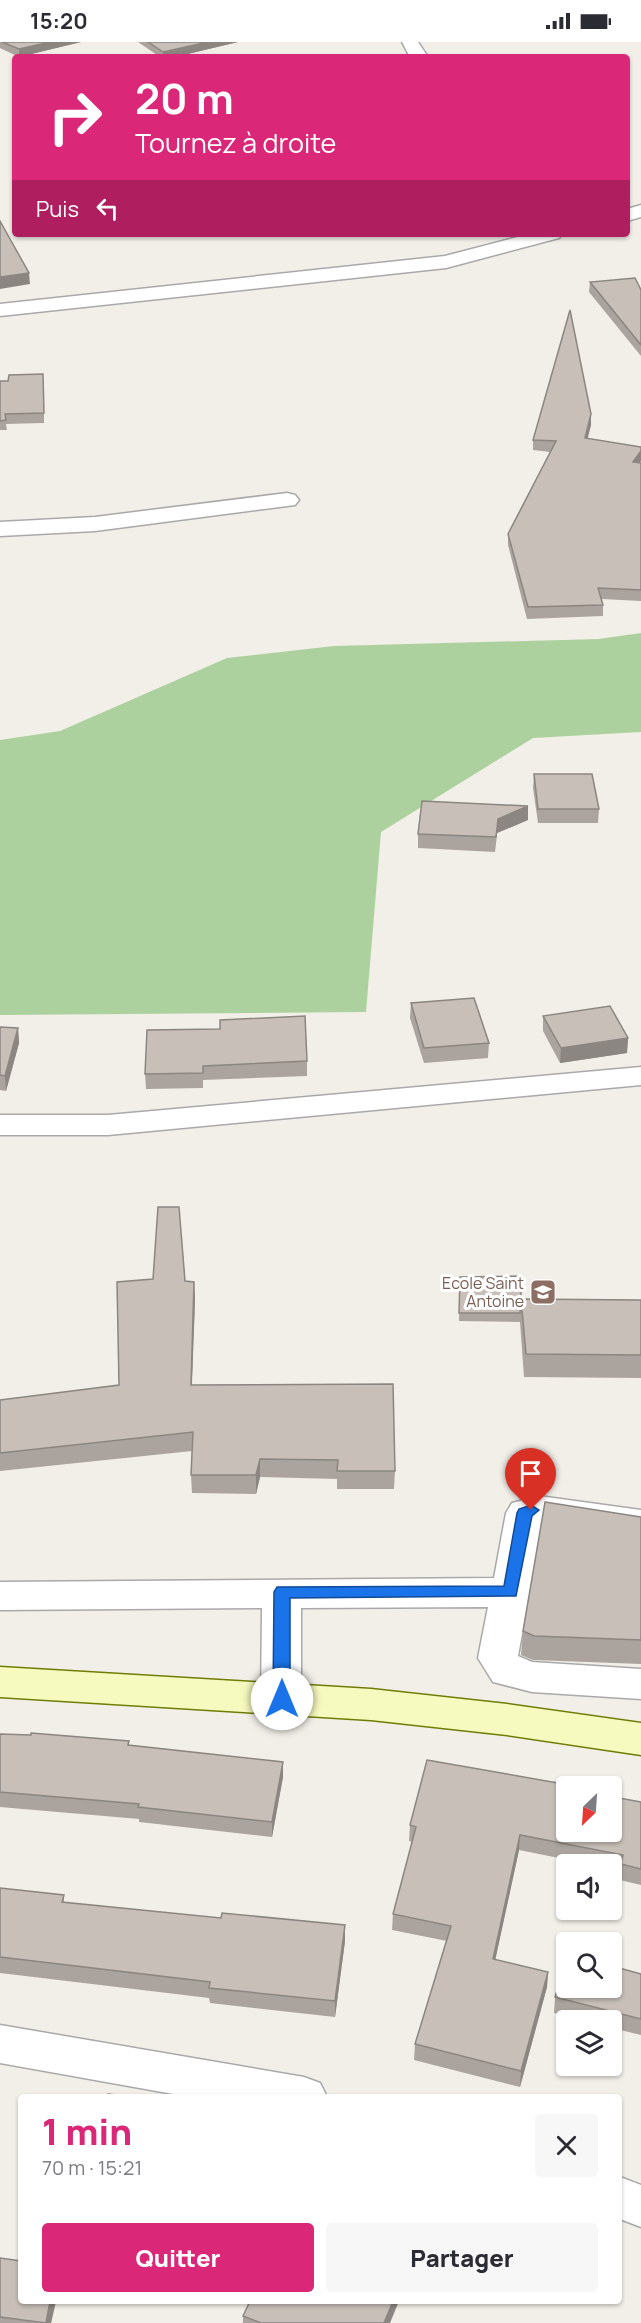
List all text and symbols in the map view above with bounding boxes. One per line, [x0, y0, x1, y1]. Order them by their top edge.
text: 15:20 [30, 6, 88, 36]
text: 20 m [135, 69, 234, 127]
icon: right [36, 78, 114, 156]
text: Tournez à droite [135, 124, 336, 161]
icon: left [91, 192, 124, 225]
text: Puis [36, 194, 79, 224]
place label: Ecole Saint Antoine [442, 1272, 524, 1312]
school or university icon: Ecole Saint Antoine [528, 1277, 558, 1307]
pin [505, 1448, 556, 1510]
icon: arrive [514, 1457, 547, 1490]
position arrow [250, 1667, 314, 1731]
north arrow [556, 1776, 622, 1842]
map controls [556, 1776, 622, 2076]
button: sound [556, 1854, 622, 1920]
button: search [556, 1932, 622, 1998]
button: layers [556, 2010, 622, 2076]
text: 1 min [42, 2107, 132, 2156]
button: close [535, 2114, 598, 2177]
text: 70 m · 15:21 [42, 2154, 142, 2181]
button: Quitter [42, 2223, 314, 2292]
button: Partager [326, 2223, 598, 2292]

